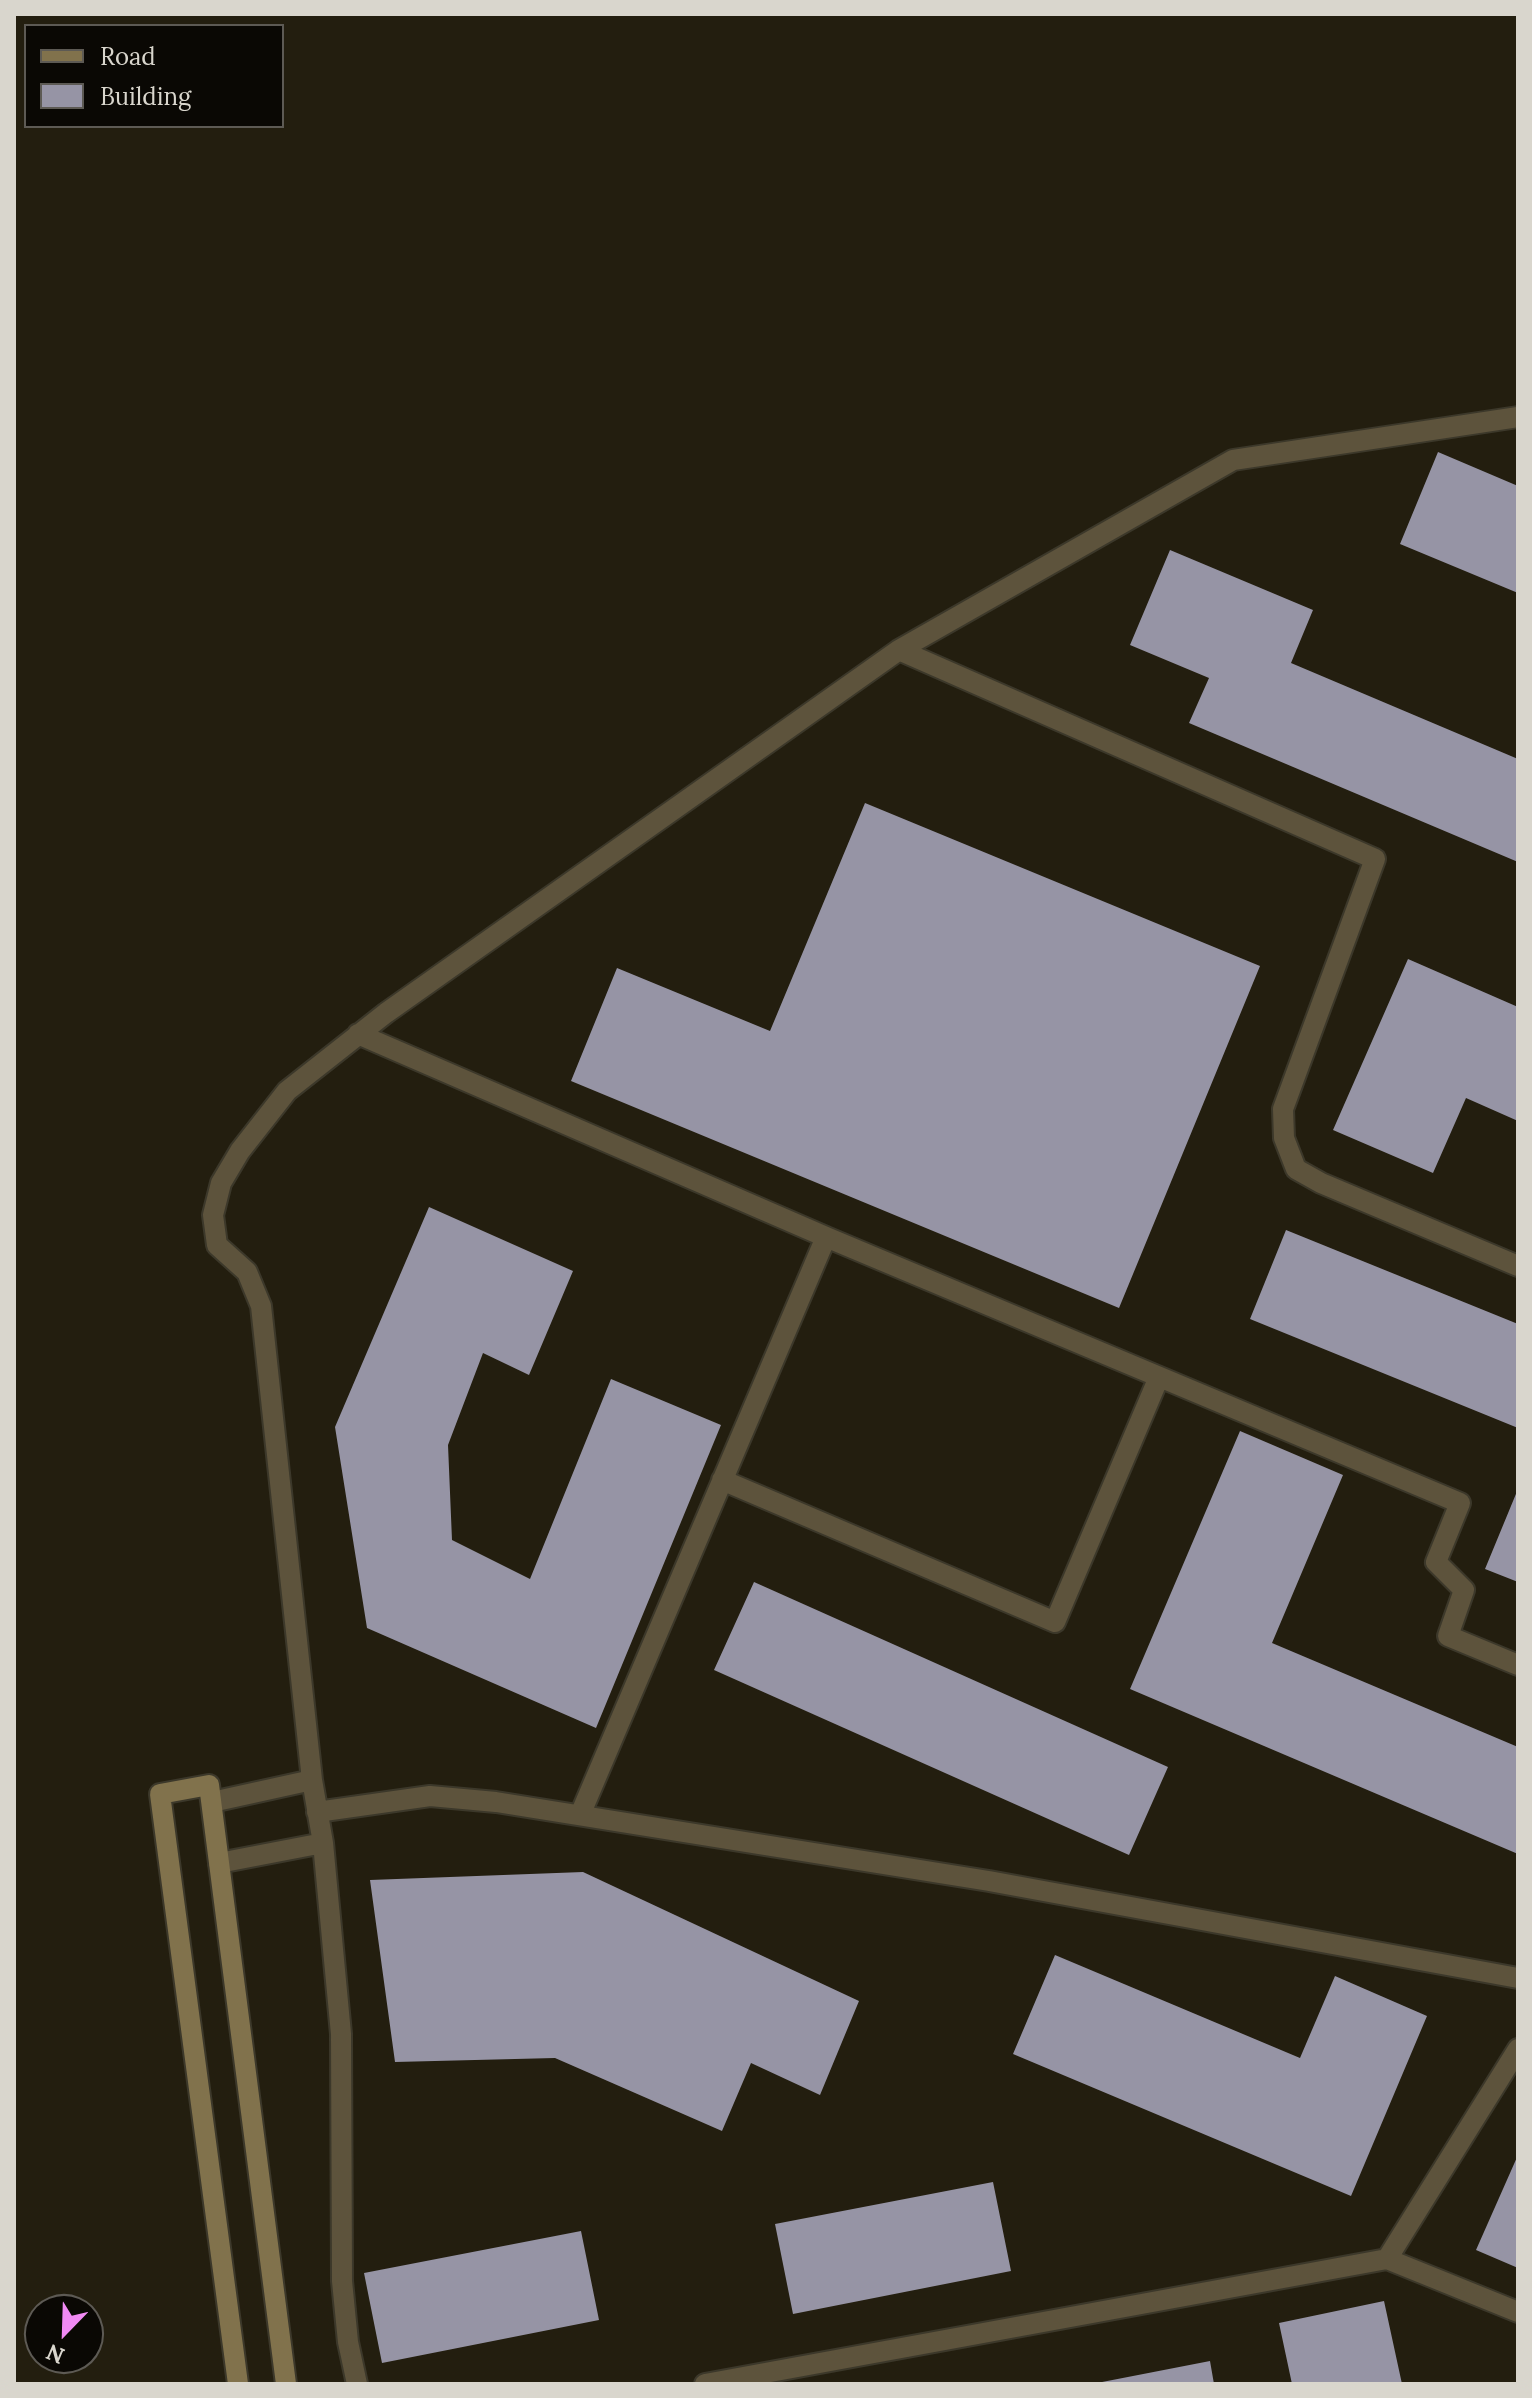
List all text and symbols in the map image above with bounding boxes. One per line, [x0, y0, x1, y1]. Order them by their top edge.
legend [24, 24, 284, 128]
text: Road [100, 41, 156, 72]
text: Building [100, 81, 191, 112]
north arrow [24, 2294, 104, 2374]
text: N [42, 2338, 69, 2370]

